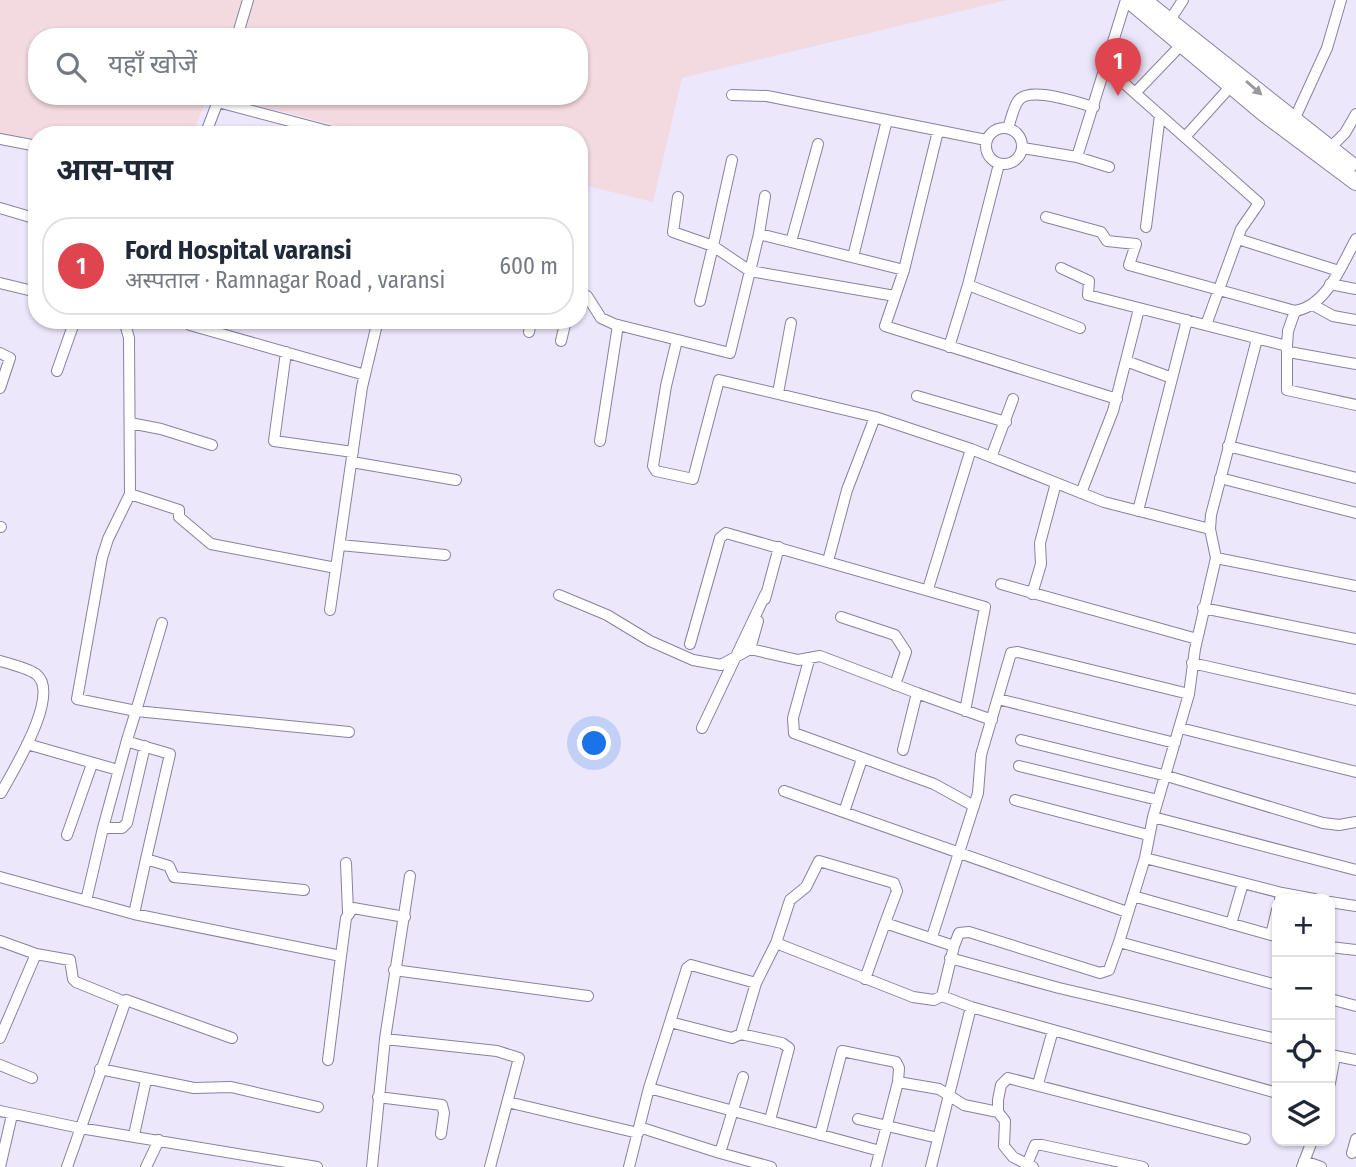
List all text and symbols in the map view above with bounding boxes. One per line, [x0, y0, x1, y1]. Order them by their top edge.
search box [28, 28, 588, 105]
pin: 1 [1095, 38, 1141, 96]
icon: search [52, 48, 90, 86]
text: यहाँ खोजें [108, 49, 197, 80]
one-way arrow [1246, 80, 1263, 95]
text: आस-पास [56, 152, 173, 188]
text: Ford Hospital varansi [125, 235, 352, 266]
text: 1 [76, 252, 86, 280]
text: 600 m [500, 252, 558, 280]
text: अस्पताल · Ramnagar Road , varansi [125, 266, 445, 294]
your location [577, 726, 611, 760]
map controls [1272, 894, 1335, 1146]
button: + [1272, 894, 1335, 957]
button: − [1272, 957, 1335, 1020]
button: locate [1272, 1020, 1335, 1083]
button: layers [1272, 1083, 1335, 1146]

